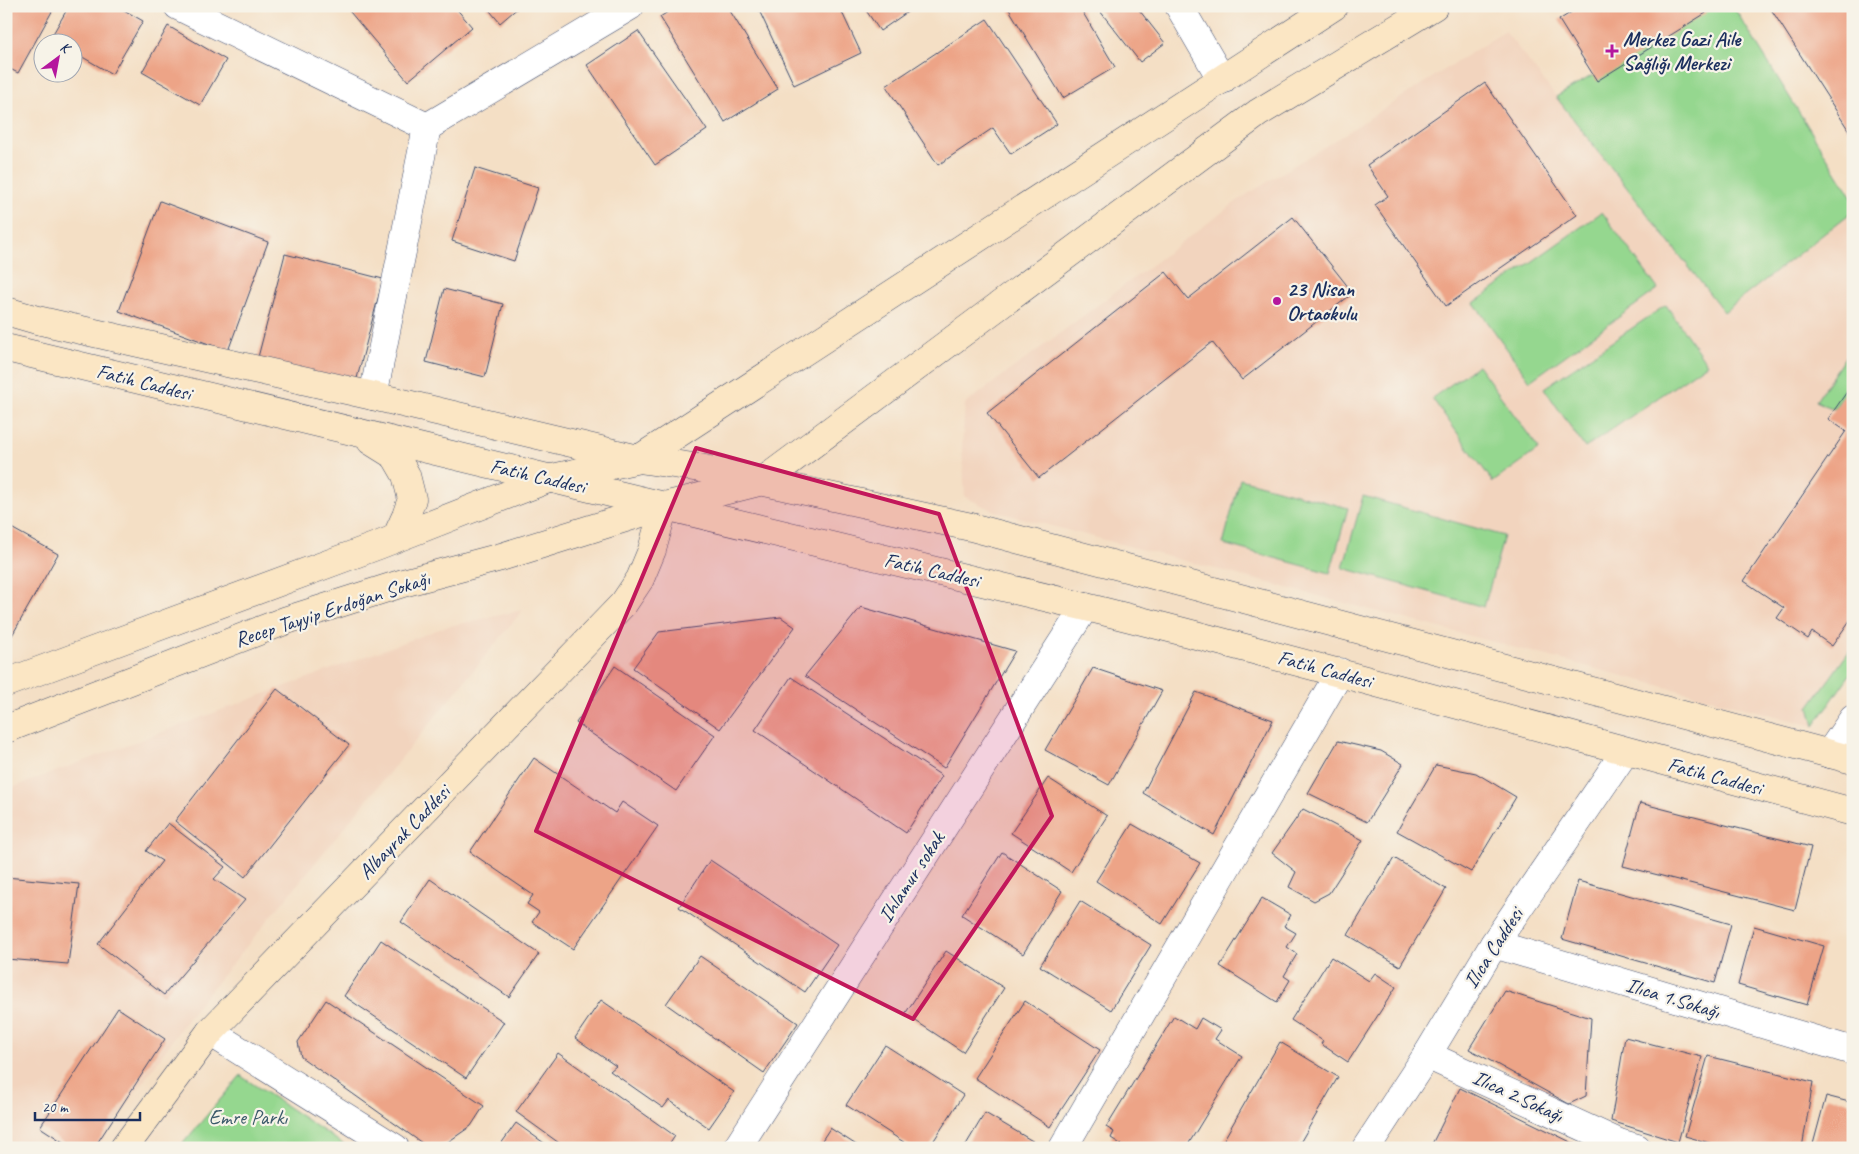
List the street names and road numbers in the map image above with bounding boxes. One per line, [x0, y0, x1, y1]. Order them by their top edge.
street label: Fatih Caddesi [94, 358, 197, 407]
street label: Fatih Caddesi [488, 452, 591, 500]
street label: Fatih Caddesi [882, 546, 985, 594]
street label: Recep Tayyip Erdoğan Sokağı [231, 565, 434, 653]
street label: Fatih Caddesi [1275, 644, 1378, 695]
street label: Fatih Caddesi [1665, 751, 1768, 802]
street label: Albayrak Caddesi [353, 777, 458, 885]
street label: Ihlamur sokak [872, 825, 951, 927]
street label: Ilıca Caddesi [1457, 900, 1530, 993]
street label: Ilıca 1.Sokağı [1623, 971, 1724, 1025]
street label: Ilıca 2.Sokağı [1469, 1064, 1568, 1129]

